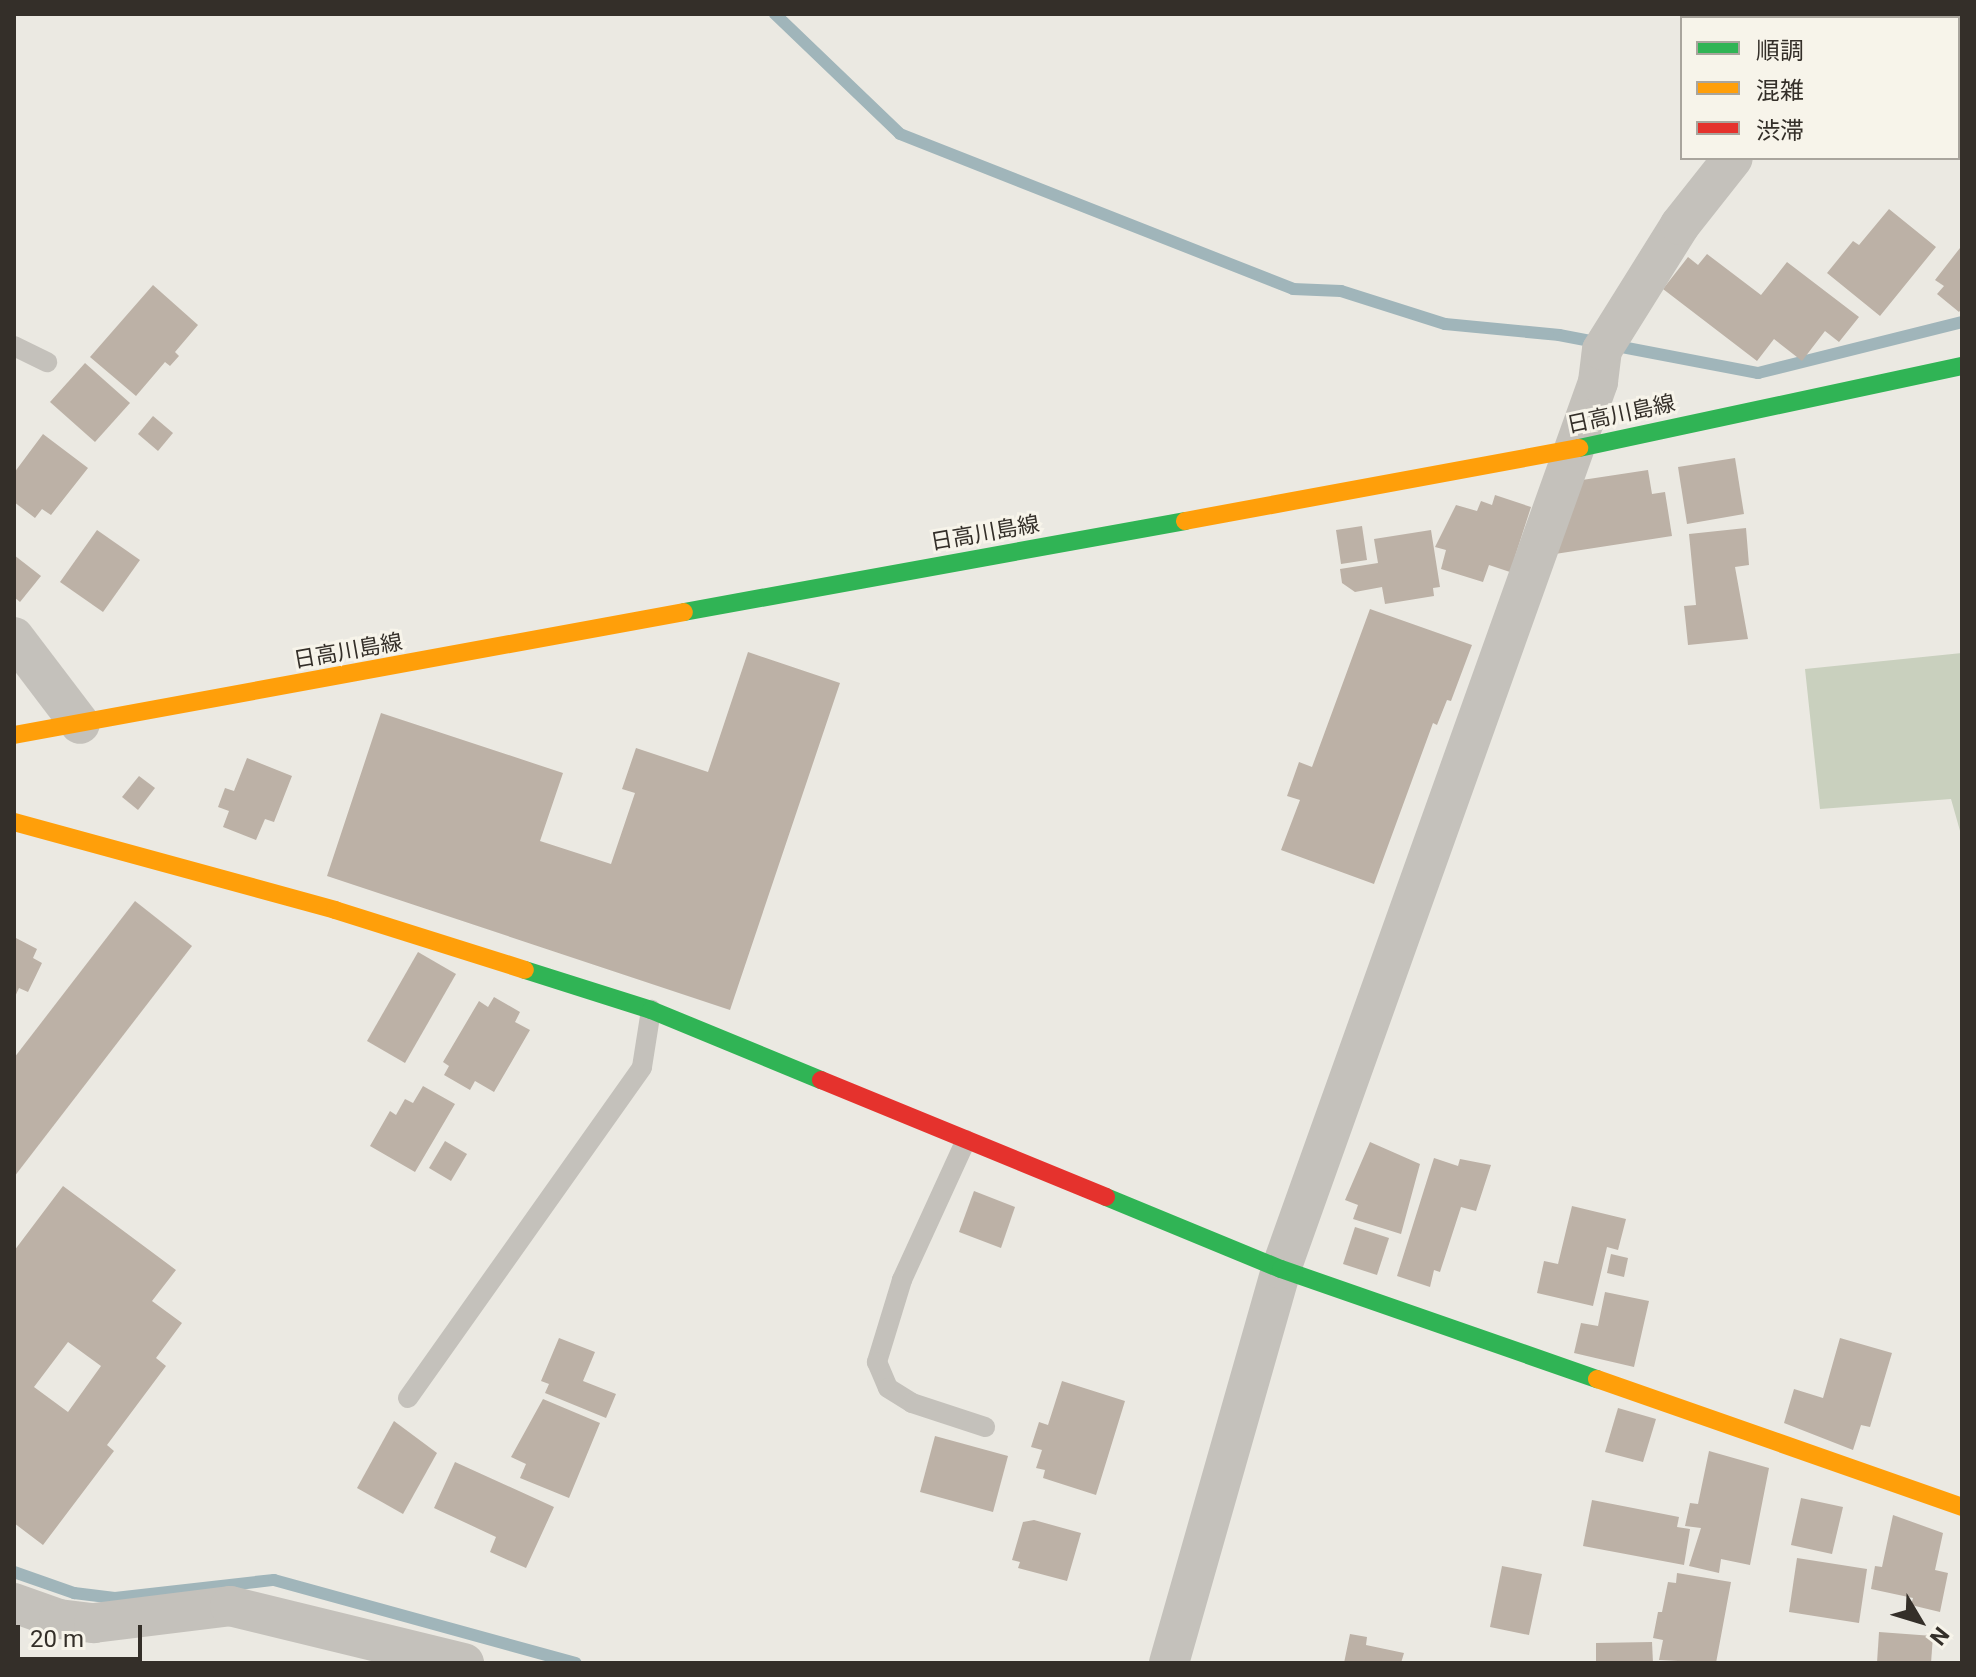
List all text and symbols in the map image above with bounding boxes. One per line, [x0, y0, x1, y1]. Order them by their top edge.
legend [1680, 16, 1960, 160]
text: 順調 [1756, 37, 1804, 65]
text: 混雑 [1756, 77, 1804, 105]
text: 渋滞 [1756, 117, 1804, 145]
street label: 日高川島線 [1564, 390, 1678, 438]
street label: 日高川島線 [929, 510, 1041, 556]
street label: 日高川島線 [292, 628, 404, 674]
north arrow [1880, 1581, 1960, 1661]
scale bar [20, 1609, 146, 1659]
text: N [1925, 1622, 1954, 1650]
text: 20 m [30, 1625, 84, 1653]

